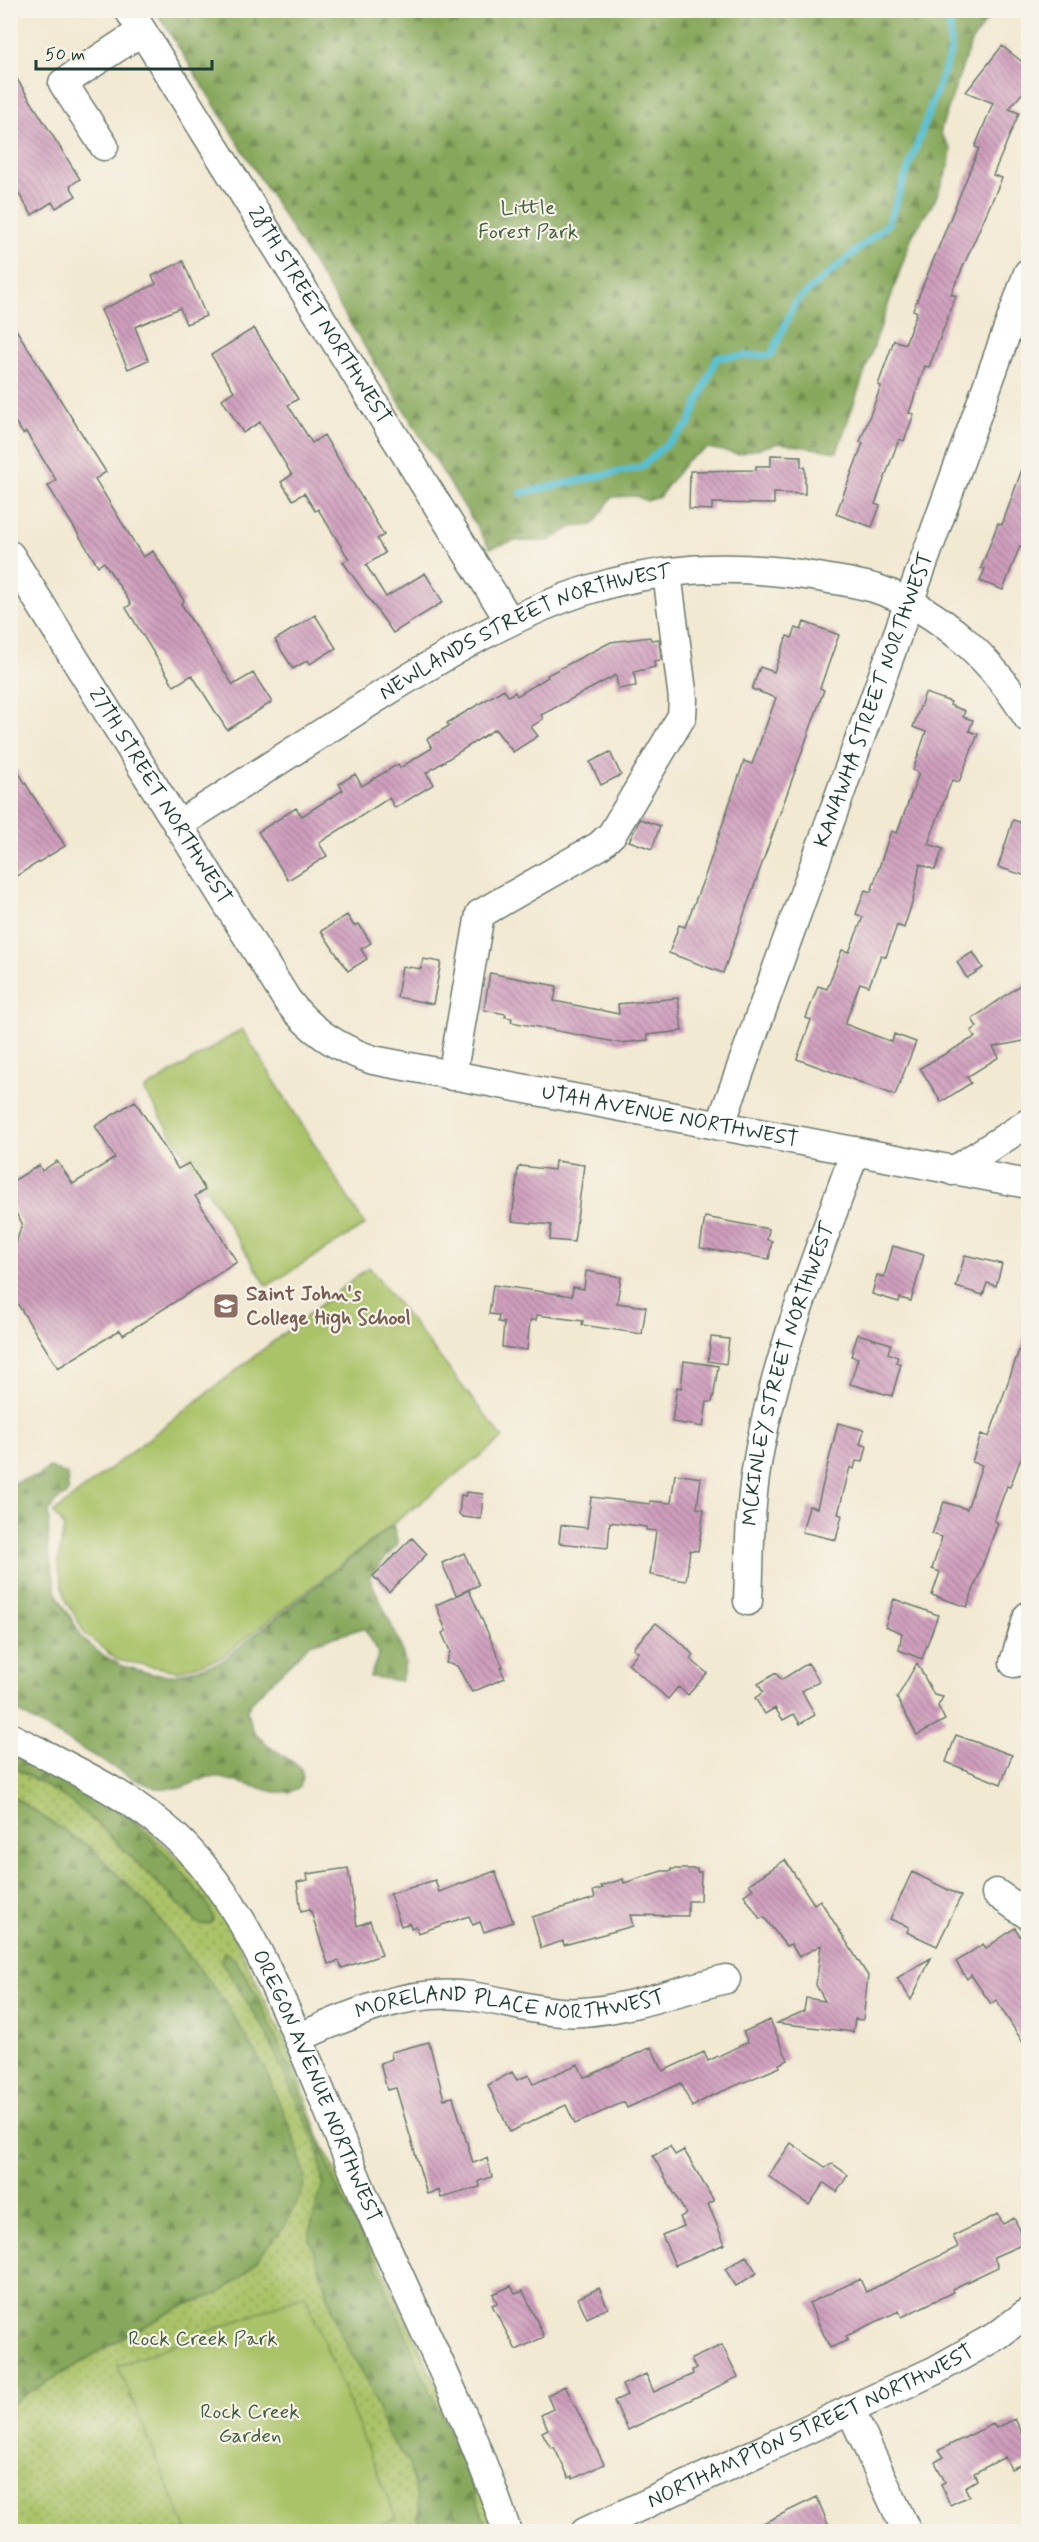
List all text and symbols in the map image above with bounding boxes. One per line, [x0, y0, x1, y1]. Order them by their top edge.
scale bar [36, 33, 212, 71]
text: 50 m [45, 43, 85, 67]
park label: Little Forest Park [478, 194, 578, 246]
street label: 28TH STREET NORTHWEST [241, 201, 398, 430]
street label: KANAWHA STREET NORTHWEST [808, 549, 940, 851]
street label: NEWLANDS STREET NORTHWEST [374, 558, 674, 707]
street label: 27TH STREET NORTHWEST [82, 682, 238, 910]
street label: UTAH AVENUE NORTHWEST [539, 1078, 801, 1154]
street label: MCKINLEY STREET NORTHWEST [737, 1218, 842, 1527]
place label: Saint John's College High School [246, 1280, 411, 1334]
school or university icon: Saint John's College High School [211, 1291, 241, 1321]
street label: OREGON AVENUE NORTHWEST [245, 1945, 388, 2227]
street label: MORELAND PLACE NORTHWEST [351, 1980, 668, 2027]
park label: Rock Creek Park [128, 2325, 278, 2353]
street label: NORTHAMPTON STREET NORTHWEST [643, 2338, 979, 2515]
park label: Rock Creek Garden [200, 2398, 300, 2450]

